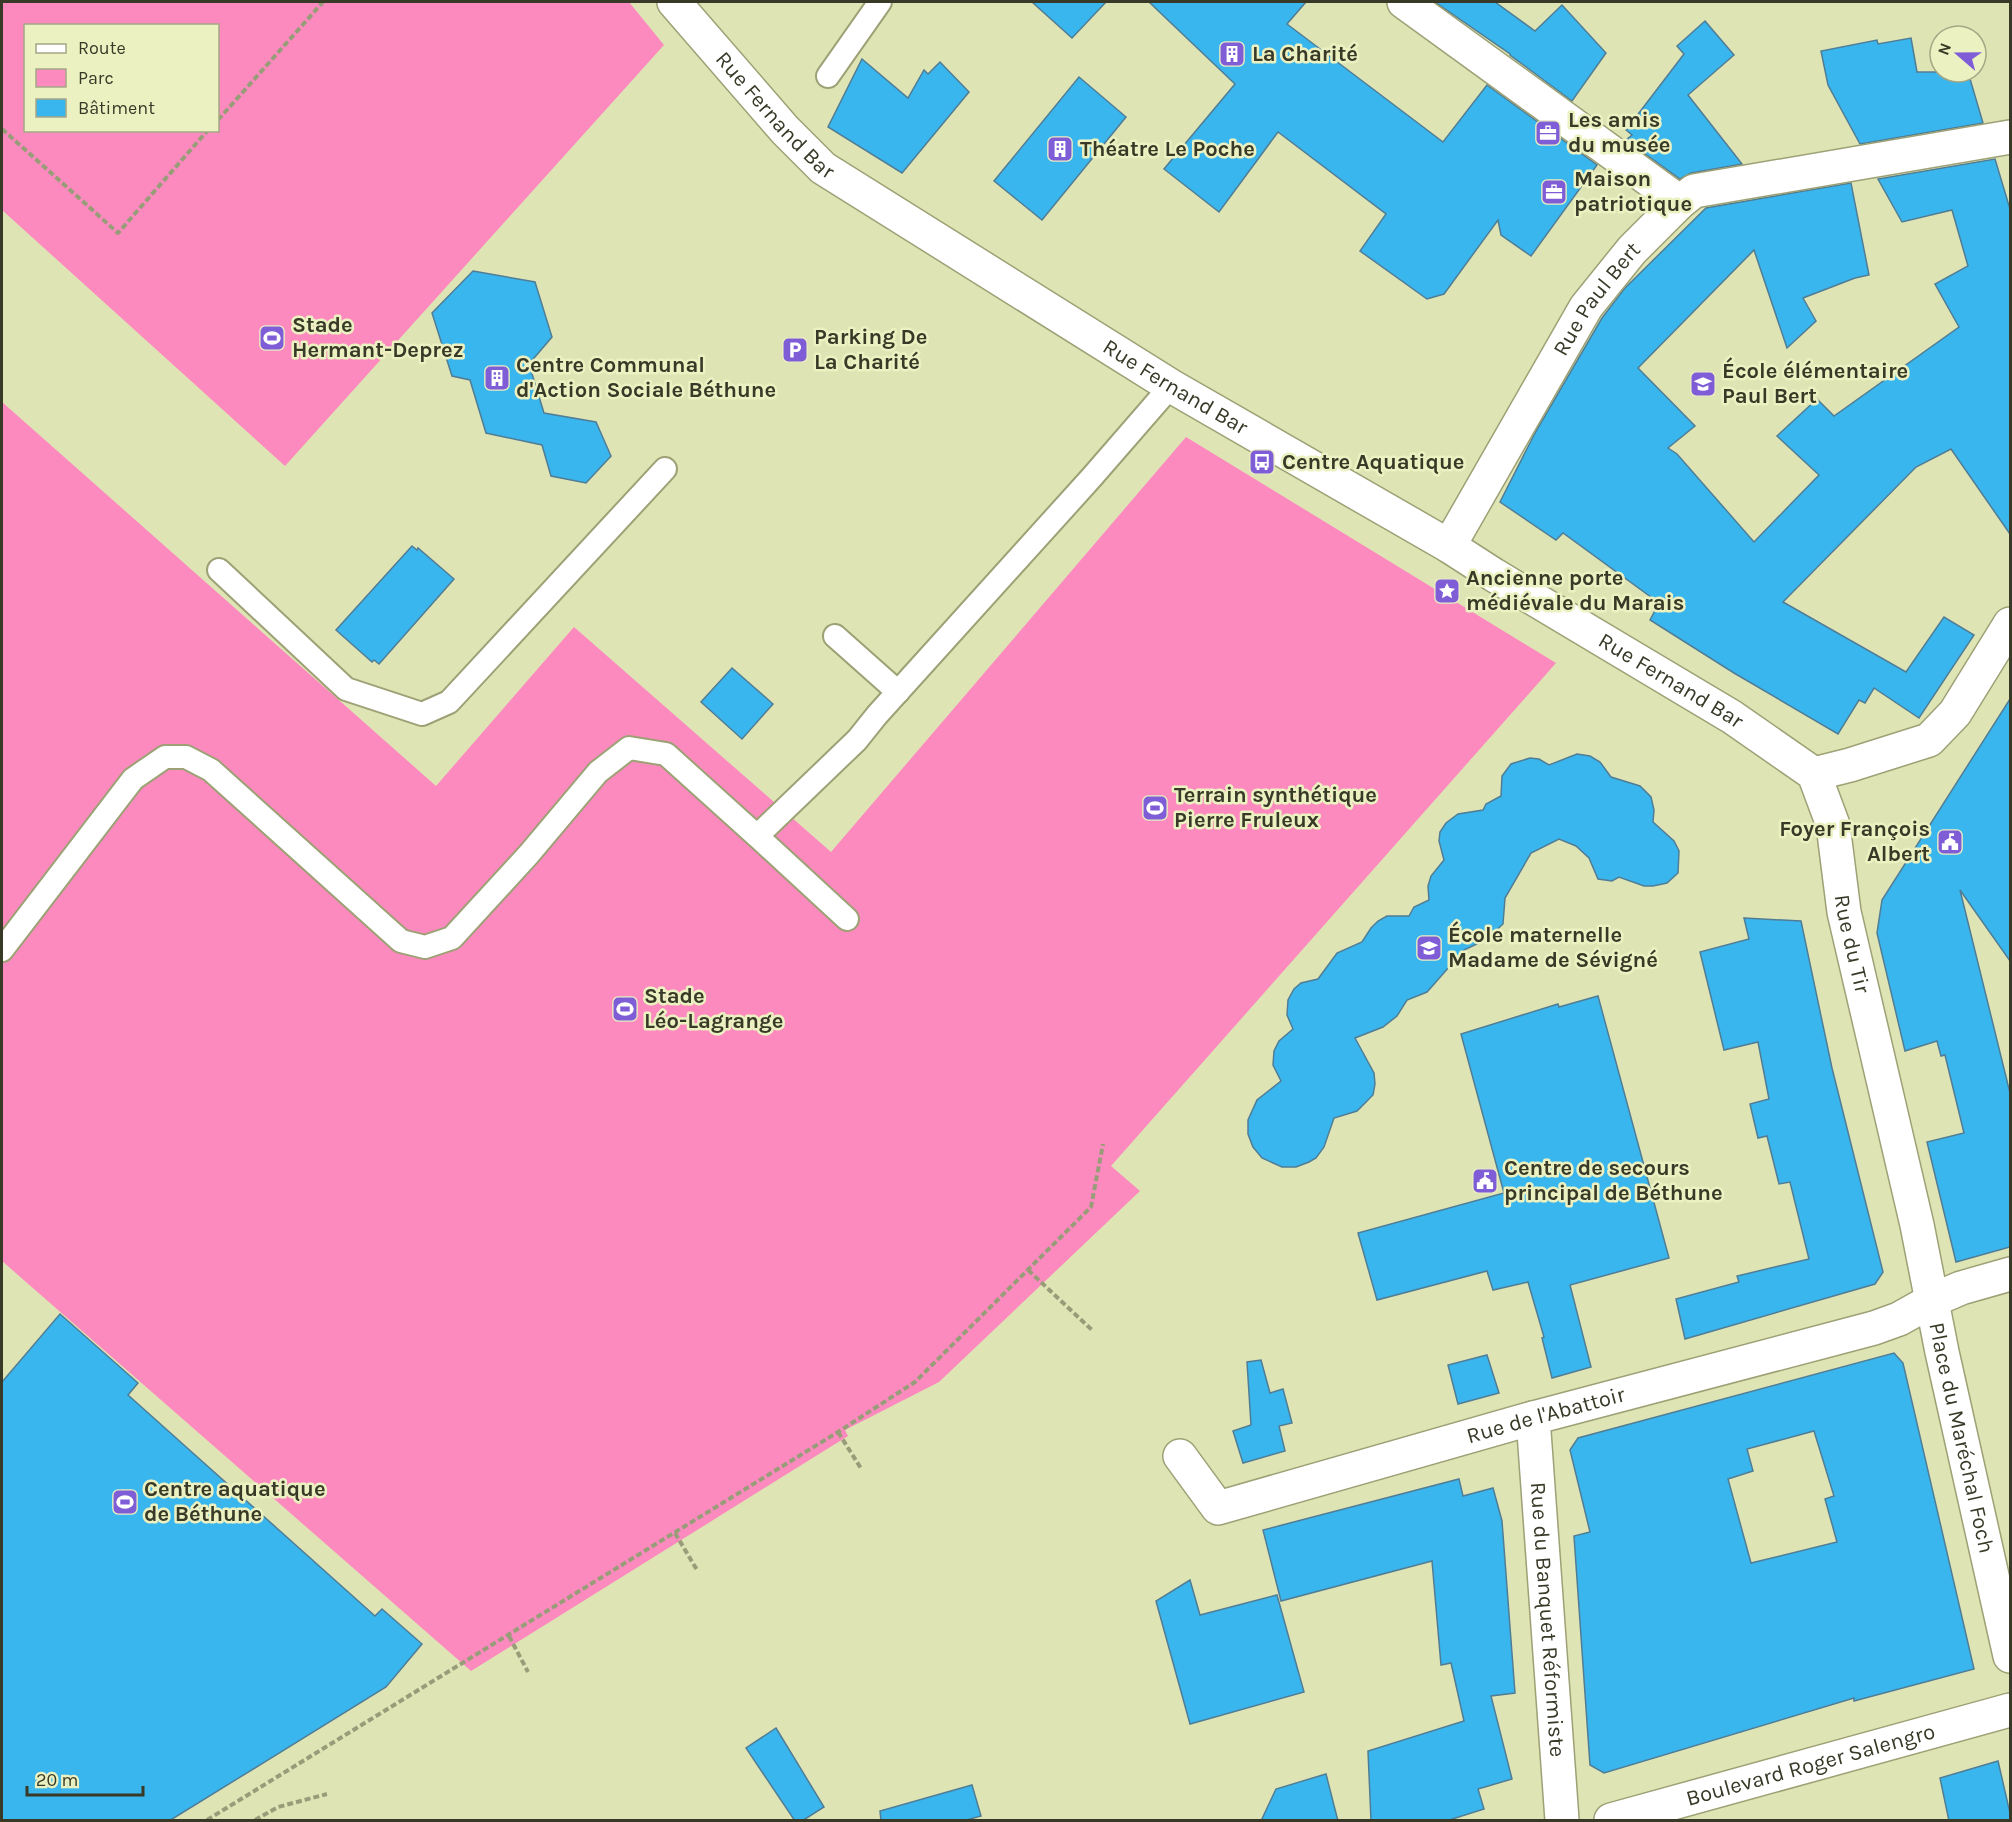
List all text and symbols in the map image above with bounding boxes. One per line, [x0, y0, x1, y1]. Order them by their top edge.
legend [24, 24, 219, 132]
north arrow [1928, 24, 1988, 84]
text: Route [78, 37, 126, 59]
building icon: La Charité [1217, 39, 1247, 69]
text: N [1933, 40, 1955, 58]
place label: La Charité [1252, 41, 1358, 67]
street label: Rue Fernand Bar [710, 46, 839, 185]
text: Parc [78, 67, 114, 89]
text: Bâtiment [78, 97, 155, 119]
place label: Les amis du musée [1568, 107, 1670, 158]
office icon: Les amis du musée [1533, 118, 1563, 148]
building icon: Théatre Le Poche [1045, 134, 1075, 164]
place label: Théatre Le Poche [1080, 136, 1255, 162]
place label: Maison patriotique [1574, 166, 1692, 217]
office icon: Maison patriotique [1539, 177, 1569, 207]
street label: Rue Paul Bert [1548, 236, 1646, 361]
place label: Stade Hermant-Deprez [292, 312, 464, 363]
sports icon: Stade Hermant-Deprez [257, 323, 287, 353]
place label: Parking De La Charité [814, 324, 927, 375]
street label: Rue Fernand Bar [1098, 334, 1252, 440]
parking icon: Parking De La Charité [780, 335, 810, 365]
place label: Centre Communal d'Action Sociale Béthune [516, 352, 776, 403]
place label: École élémentaire Paul Bert [1722, 357, 1908, 409]
building icon: Centre Communal d'Action Sociale Béthune [482, 363, 512, 393]
school or university icon: École élémentaire Paul Bert [1688, 369, 1718, 399]
bus stop icon: Centre Aquatique [1247, 447, 1277, 477]
place label: Centre Aquatique [1282, 449, 1464, 475]
place label: Ancienne porte médiévale du Marais [1466, 565, 1684, 616]
place icon: Ancienne porte médiévale du Marais [1432, 576, 1462, 606]
street label: Rue Fernand Bar [1594, 627, 1748, 734]
place label: Terrain synthétique Pierre Fruleux [1174, 782, 1377, 833]
sports icon: Terrain synthétique Pierre Fruleux [1140, 793, 1170, 823]
place label: Foyer François Albert [1779, 816, 1930, 867]
public building icon: Foyer François Albert [1935, 827, 1965, 857]
street label: Rue du Tir [1829, 893, 1876, 996]
place label: École maternelle Madame de Sévigné [1448, 921, 1658, 973]
school or university icon: École maternelle Madame de Sévigné [1414, 933, 1444, 963]
place label: Stade Léo-Lagrange [644, 983, 783, 1034]
sports icon: Stade Léo-Lagrange [610, 994, 640, 1024]
place label: Centre de secours principal de Béthune [1504, 1155, 1723, 1206]
public building icon: Centre de secours principal de Béthune [1470, 1166, 1500, 1196]
street label: Place du Maréchal Foch [1923, 1320, 2000, 1556]
street label: Rue de l'Abattoir [1464, 1381, 1628, 1449]
place label: Centre aquatique de Béthune [144, 1476, 326, 1527]
street label: Rue du Banquet Réformiste [1525, 1481, 1570, 1758]
sports icon: Centre aquatique de Béthune [110, 1487, 140, 1517]
street label: Boulevard Roger Salengro [1683, 1718, 1938, 1812]
scale bar [27, 1759, 142, 1797]
text: 20 m [36, 1769, 78, 1791]

